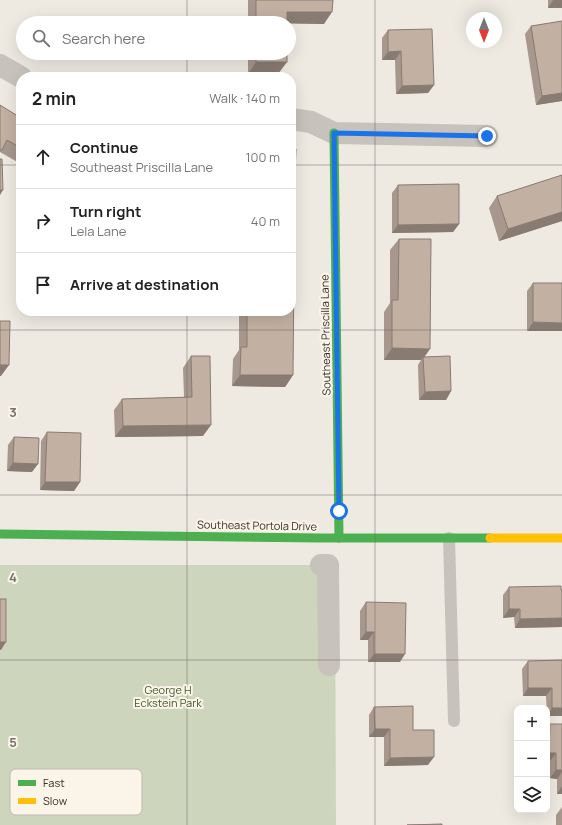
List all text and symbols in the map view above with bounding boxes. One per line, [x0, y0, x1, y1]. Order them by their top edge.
north arrow [466, 12, 502, 48]
search box [16, 16, 296, 60]
icon: search [30, 27, 52, 49]
text: Search here [62, 28, 145, 49]
text: 2 min [32, 87, 76, 110]
text: Walk · 140 m [209, 89, 280, 107]
route end [478, 127, 496, 145]
text: Continue [70, 137, 138, 158]
icon: ahead [32, 146, 54, 168]
text: 100 m [245, 148, 280, 166]
text: Southeast Priscilla Lane [70, 158, 213, 176]
text: Turn right [70, 201, 141, 222]
icon: right [32, 210, 54, 232]
text: 40 m [251, 212, 280, 230]
text: Lela Lane [70, 222, 126, 240]
icon: arrive [32, 274, 54, 296]
text: Arrive at destination [70, 274, 219, 295]
street label: Southeast Priscilla Lane [316, 274, 334, 396]
text: 3 [9, 403, 17, 421]
route start [330, 502, 348, 520]
street label: Southeast Portola Drive [197, 516, 318, 534]
text: 4 [9, 568, 17, 586]
park label: George H Eckstein Park [134, 682, 202, 710]
map controls [514, 705, 550, 813]
button: + [514, 705, 550, 741]
text: 5 [9, 733, 17, 751]
button: − [514, 741, 550, 777]
legend [10, 769, 142, 815]
text: Fast [43, 775, 65, 790]
button: layers [514, 777, 550, 813]
text: Slow [43, 793, 68, 808]

